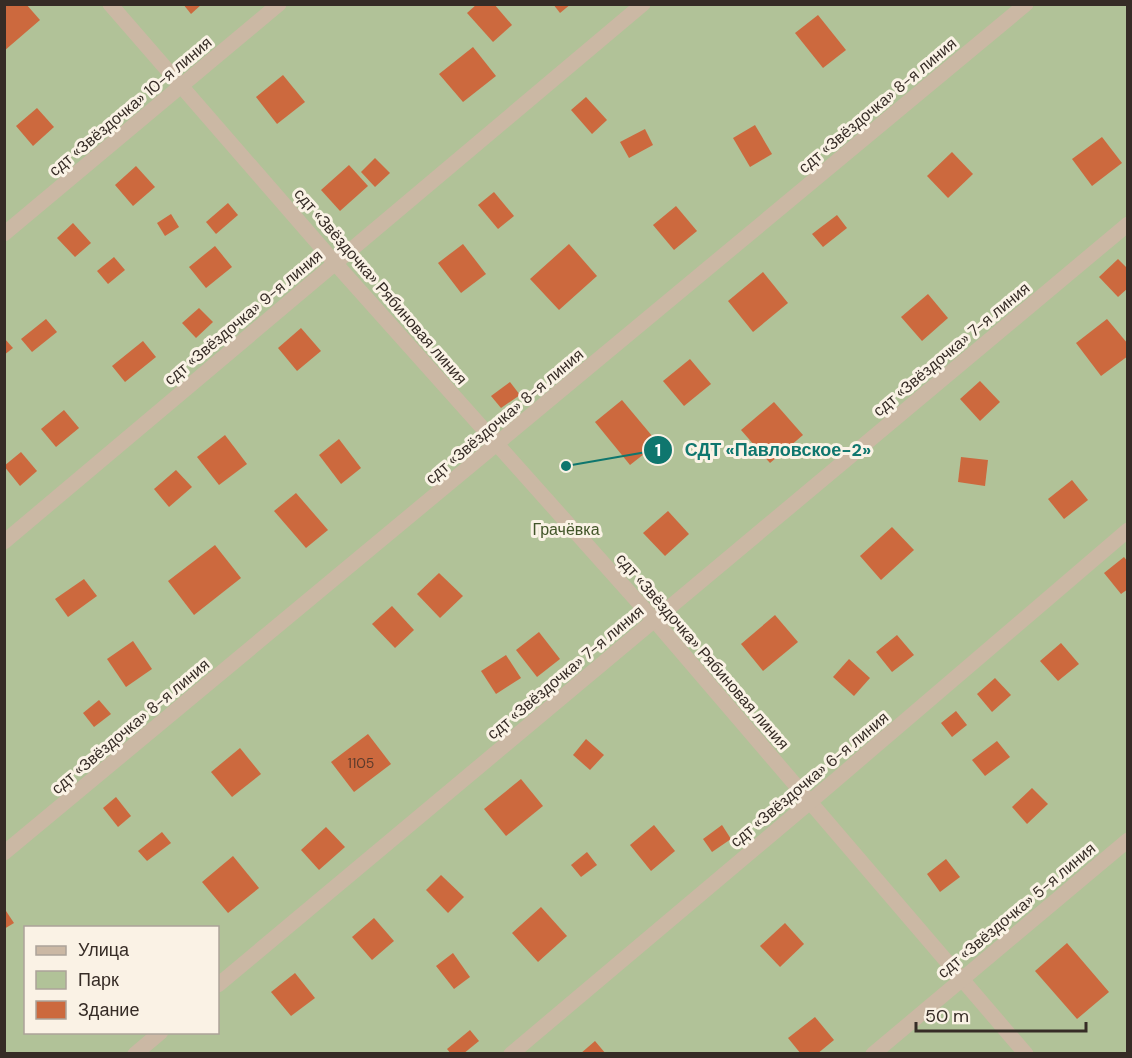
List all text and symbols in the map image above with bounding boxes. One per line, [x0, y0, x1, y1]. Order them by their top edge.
street label: сдт «Звёздочка» 10-я линия [45, 32, 216, 181]
street label: сдт «Звёздочка» 8-я линия [794, 33, 961, 178]
street label: сдт «Звёздочка» Рябиновая линия [289, 184, 472, 389]
street label: сдт «Звёздочка» 9-я линия [160, 245, 327, 390]
street label: сдт «Звёздочка» 7-я линия [869, 278, 1034, 421]
street label: сдт «Звёздочка» 8-я линия [421, 344, 588, 489]
callout: СДТ «Павловское-2» [643, 432, 884, 468]
text: 1 [655, 438, 661, 462]
text: СДТ «Павловское-2» [685, 438, 871, 462]
park label: Грачёвка [532, 519, 600, 540]
street label: сдт «Звёздочка» Рябиновая линия [611, 549, 794, 754]
street label: сдт «Звёздочка» 7-я линия [483, 601, 648, 744]
street label: сдт «Звёздочка» 8-я линия [47, 654, 214, 799]
street label: сдт «Звёздочка» 6-я линия [726, 707, 893, 852]
house number: 1105 [348, 754, 374, 772]
street label: сдт «Звёздочка» 5-я линия [933, 838, 1100, 983]
legend [24, 926, 219, 1034]
text: Улица [78, 938, 130, 962]
text: Парк [78, 968, 119, 992]
scale bar [916, 995, 1086, 1033]
text: Здание [78, 998, 139, 1022]
text: 50 m [925, 1004, 969, 1028]

